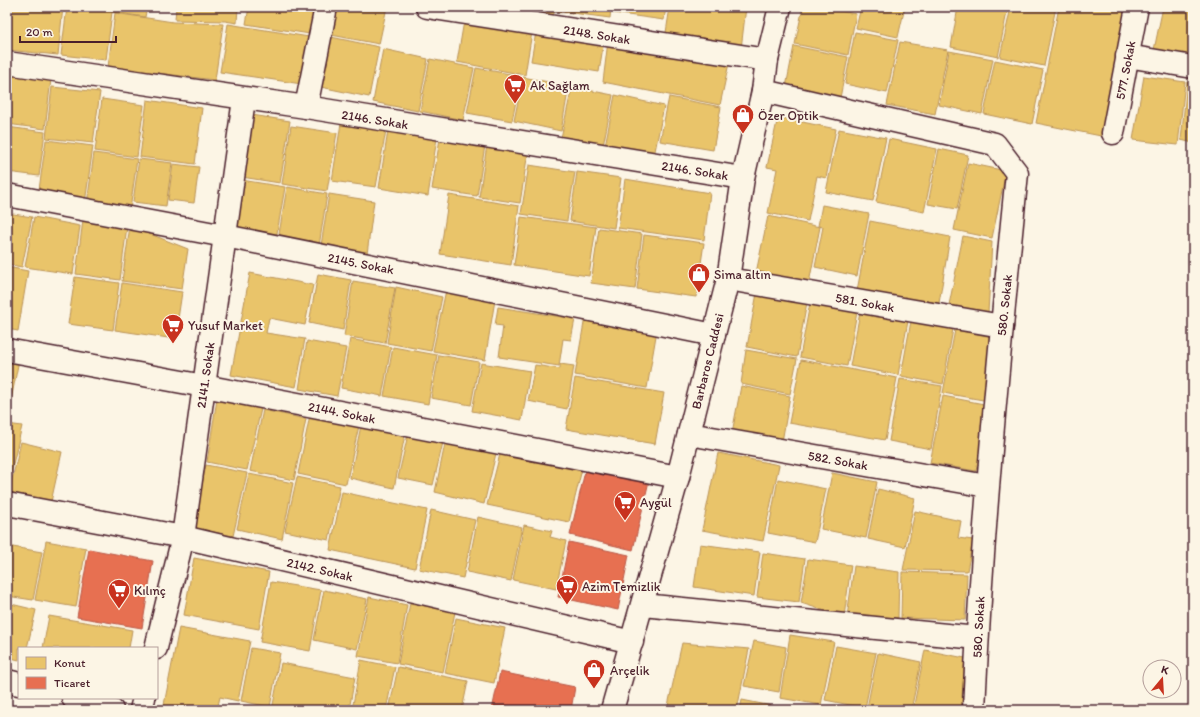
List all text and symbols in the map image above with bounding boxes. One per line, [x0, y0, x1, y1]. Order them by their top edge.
scale bar [20, 18, 116, 44]
street label: 2148. Sokak [562, 22, 632, 47]
text: 20 m [26, 25, 53, 39]
street label: 577. Sokak [1112, 39, 1139, 101]
supermarket icon: Ak Sağlam [502, 72, 528, 105]
place label: Ak Sağlam [530, 78, 590, 93]
shop icon: Özer Optik [730, 102, 756, 135]
street label: 2146. Sokak [340, 107, 410, 132]
place label: Özer Optik [758, 108, 819, 123]
street label: 2146. Sokak [660, 158, 730, 183]
street label: 2145. Sokak [326, 250, 396, 277]
shop icon: Sima altın [686, 261, 712, 294]
place label: Sima altın [714, 267, 772, 282]
street label: 580. Sokak [994, 273, 1015, 337]
street label: 581. Sokak [834, 290, 896, 315]
supermarket icon: Yusuf Market [160, 312, 186, 345]
street label: Barbaros Caddesi [688, 312, 727, 411]
place label: Yusuf Market [188, 318, 263, 333]
street label: 2141. Sokak [193, 341, 218, 409]
street label: 2144. Sokak [307, 399, 377, 426]
street label: 582. Sokak [807, 448, 869, 473]
supermarket icon: Aygül [612, 489, 638, 522]
place label: Aygül [640, 495, 672, 510]
street label: 2142. Sokak [285, 555, 355, 584]
supermarket icon: Azim Temizlik [554, 573, 580, 606]
supermarket icon: Kılınç [106, 577, 132, 610]
place label: Azim Temizlik [582, 579, 661, 594]
place label: Kılınç [134, 583, 166, 598]
street label: 580. Sokak [969, 595, 988, 658]
legend [18, 647, 158, 699]
text: Konut [54, 656, 86, 670]
shop icon: Arçelik [581, 657, 607, 690]
north arrow [1142, 659, 1182, 699]
place label: Arçelik [610, 663, 650, 678]
text: K [1160, 663, 1171, 678]
text: Ticaret [54, 676, 91, 690]

